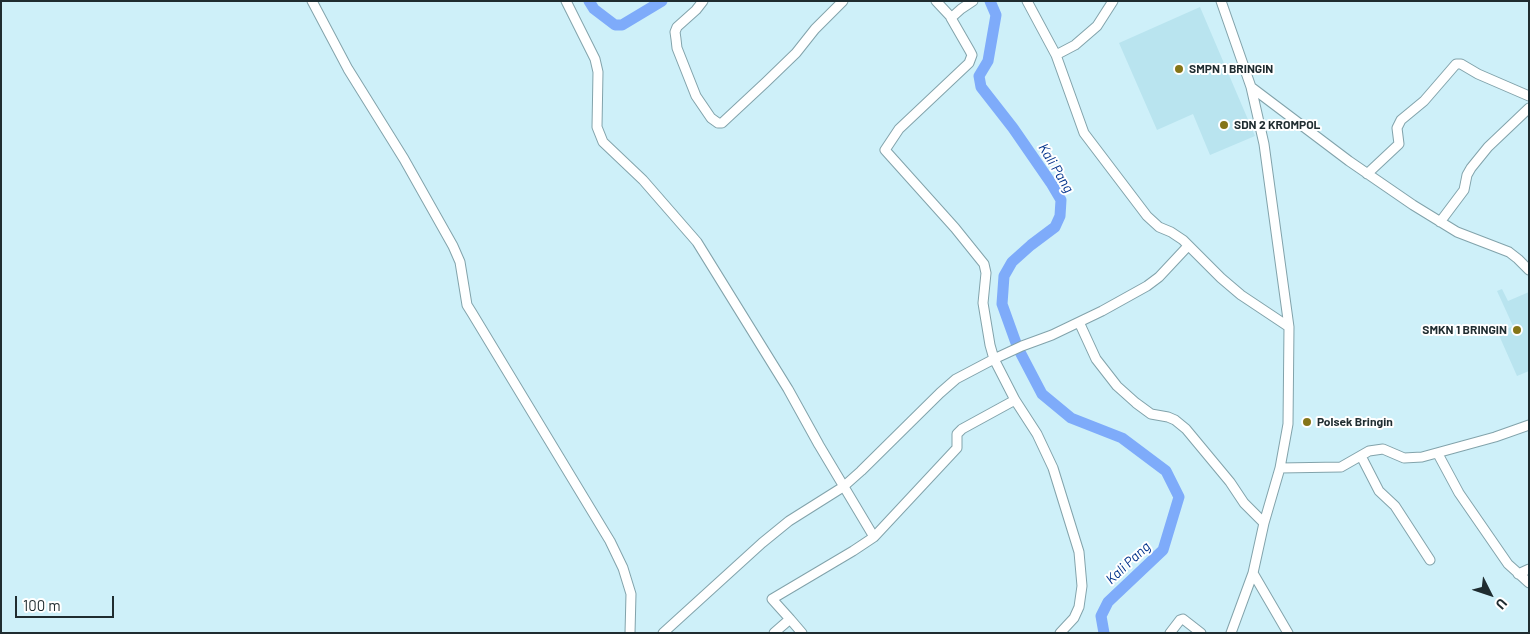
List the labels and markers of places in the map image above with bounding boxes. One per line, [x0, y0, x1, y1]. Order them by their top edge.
place label: SMPN 1 BRINGIN [1189, 62, 1273, 76]
marker: SMPN 1 BRINGIN [1173, 63, 1185, 75]
place label: SDN 2 KROMPOL [1234, 118, 1320, 132]
marker: SDN 2 KROMPOL [1218, 119, 1230, 131]
place label: SMKN 1 BRINGIN [1422, 323, 1507, 337]
marker: SMKN 1 BRINGIN [1511, 324, 1523, 336]
place label: Polsek Bringin [1317, 415, 1393, 429]
marker: Polsek Bringin [1301, 416, 1313, 428]

